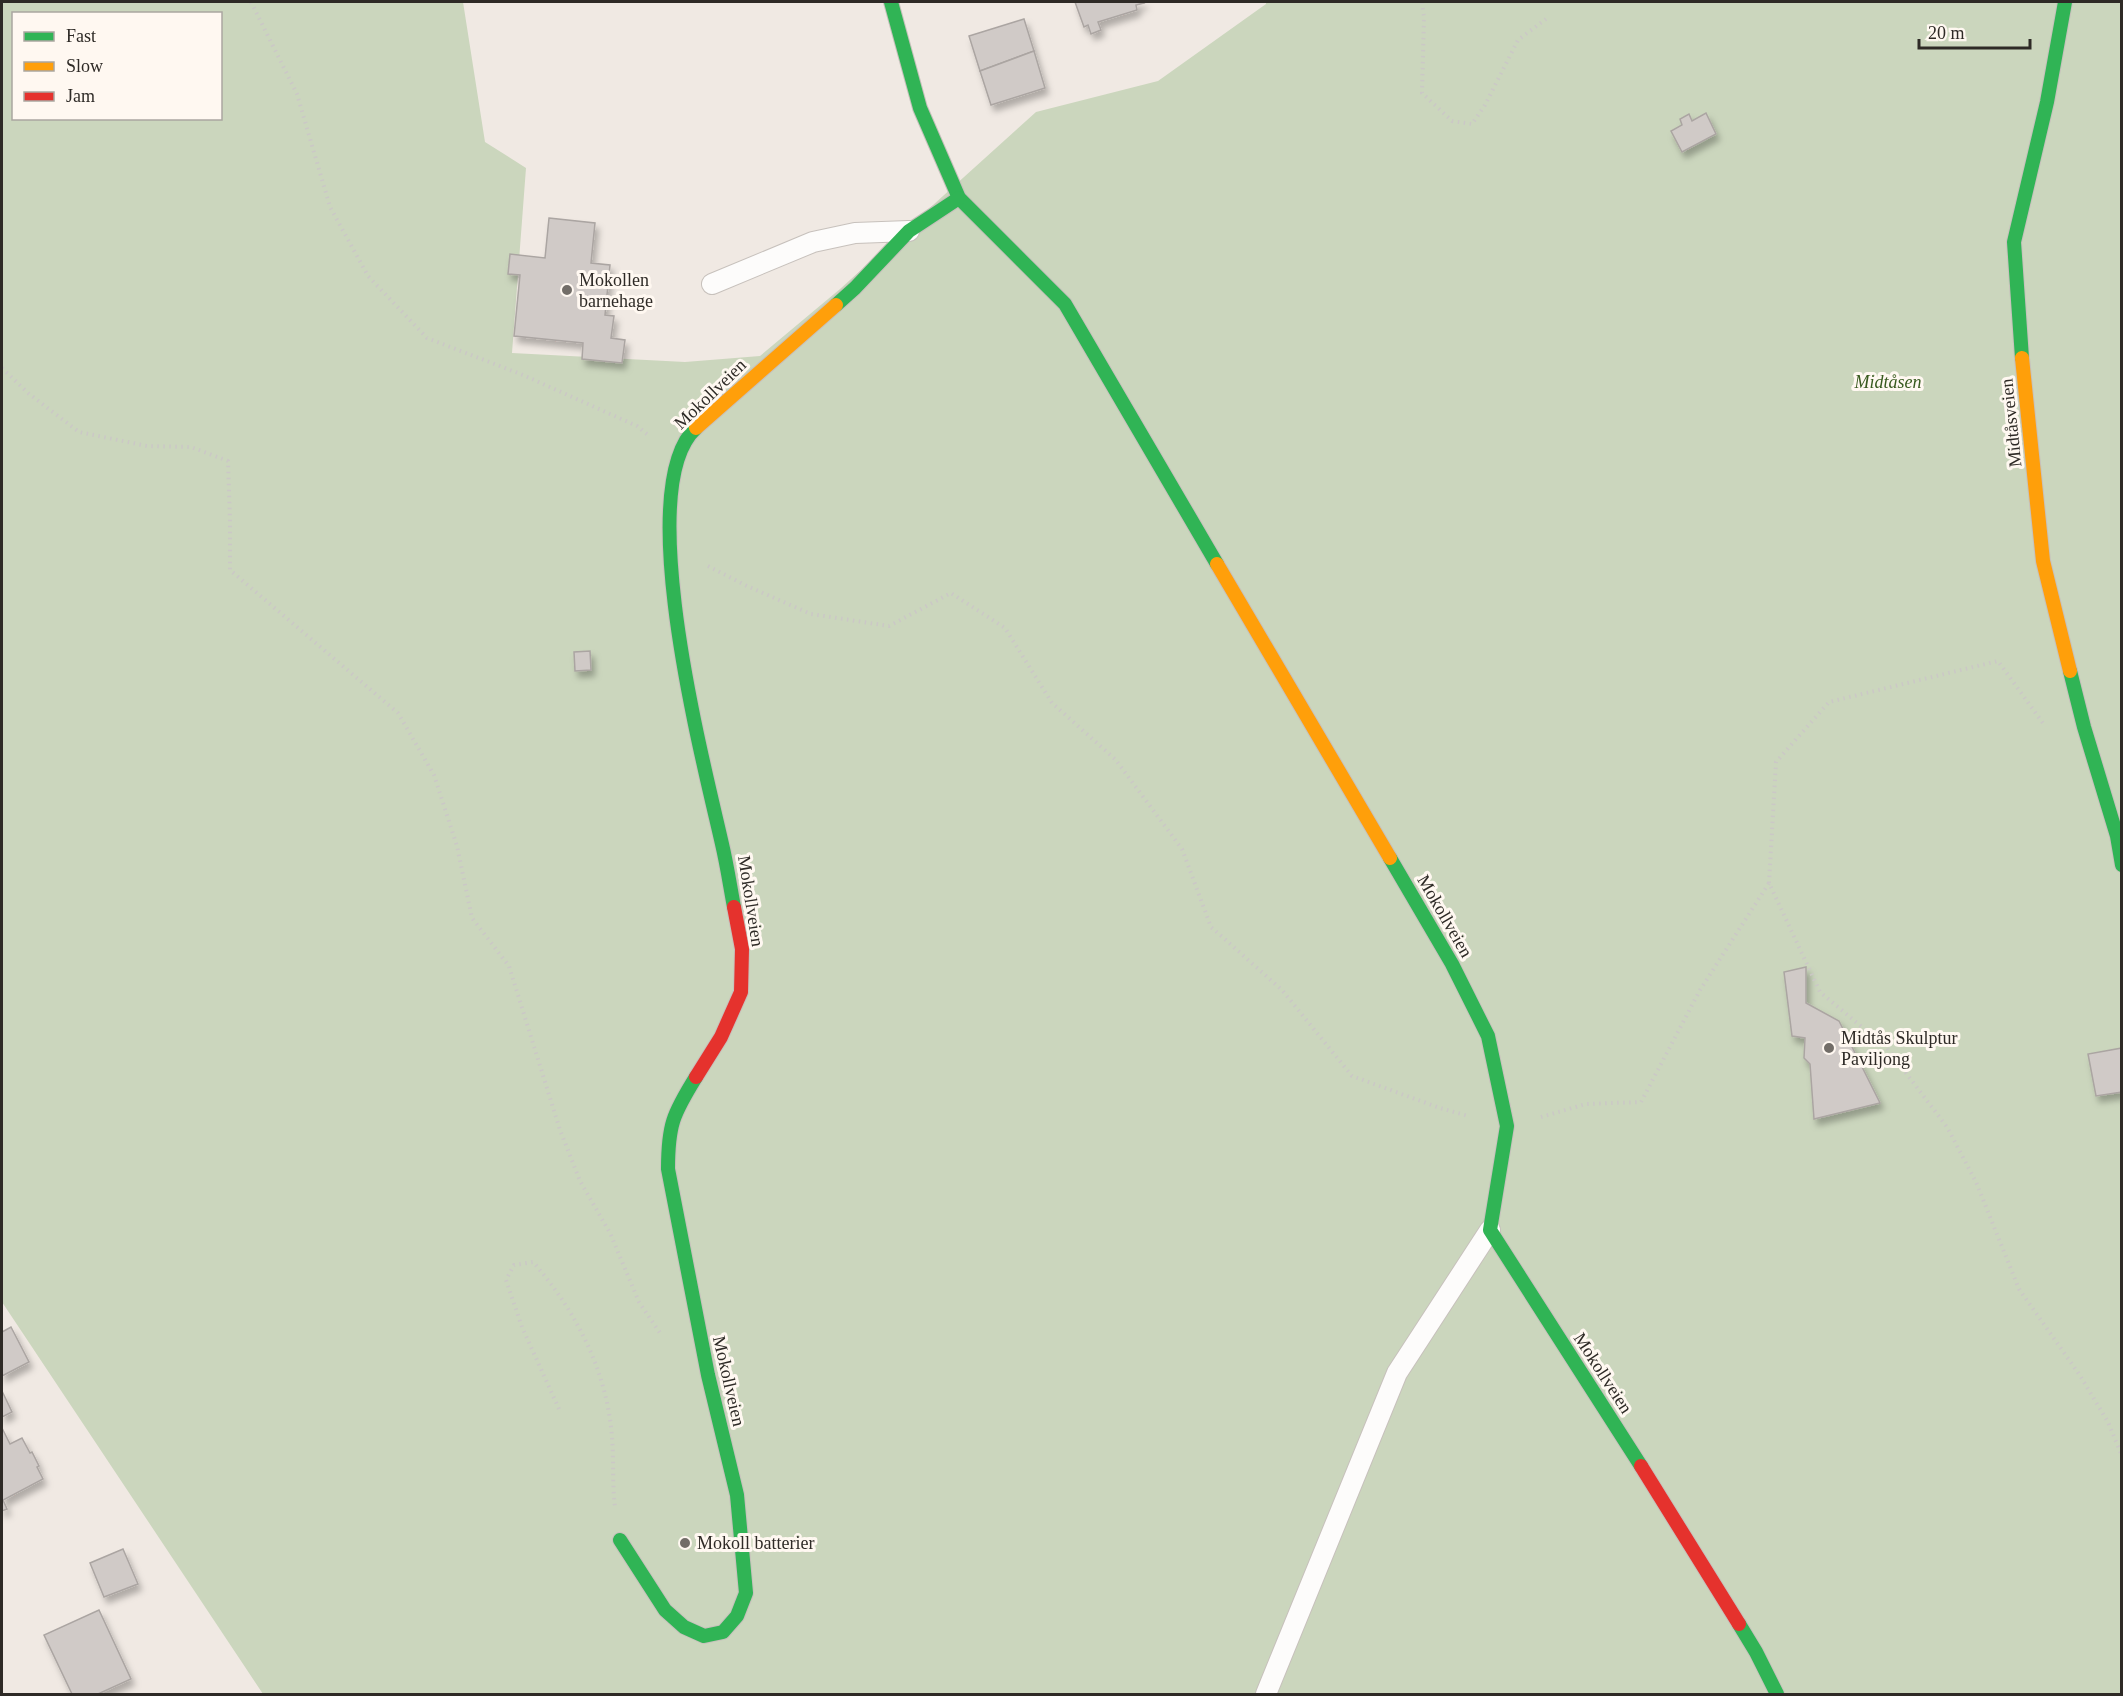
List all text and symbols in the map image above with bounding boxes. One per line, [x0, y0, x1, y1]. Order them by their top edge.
legend [12, 12, 222, 120]
scale bar [1919, 12, 2030, 50]
text: 20 m [1928, 23, 1965, 43]
text: Fast [66, 26, 96, 46]
text: Slow [66, 56, 103, 76]
text: Jam [66, 86, 95, 106]
place label: Mokollen barnehage [579, 270, 653, 311]
marker: Mokollen barnehage [560, 283, 574, 297]
street label: Mokollveien [670, 355, 750, 433]
park label: Midtåsen [1854, 372, 1922, 392]
street label: Midtåsveien [1996, 378, 2026, 468]
street label: Mokollveien [734, 854, 768, 948]
street label: Mokollveien [1413, 871, 1477, 961]
place label: Midtås Skulptur Paviljong [1841, 1028, 1958, 1069]
marker: Midtås Skulptur Paviljong [1822, 1041, 1836, 1055]
street label: Mokollveien [1570, 1329, 1636, 1417]
street label: Mokollveien [709, 1334, 749, 1428]
place label: Mokoll batterier [697, 1533, 814, 1553]
marker: Mokoll batterier [678, 1536, 692, 1550]

